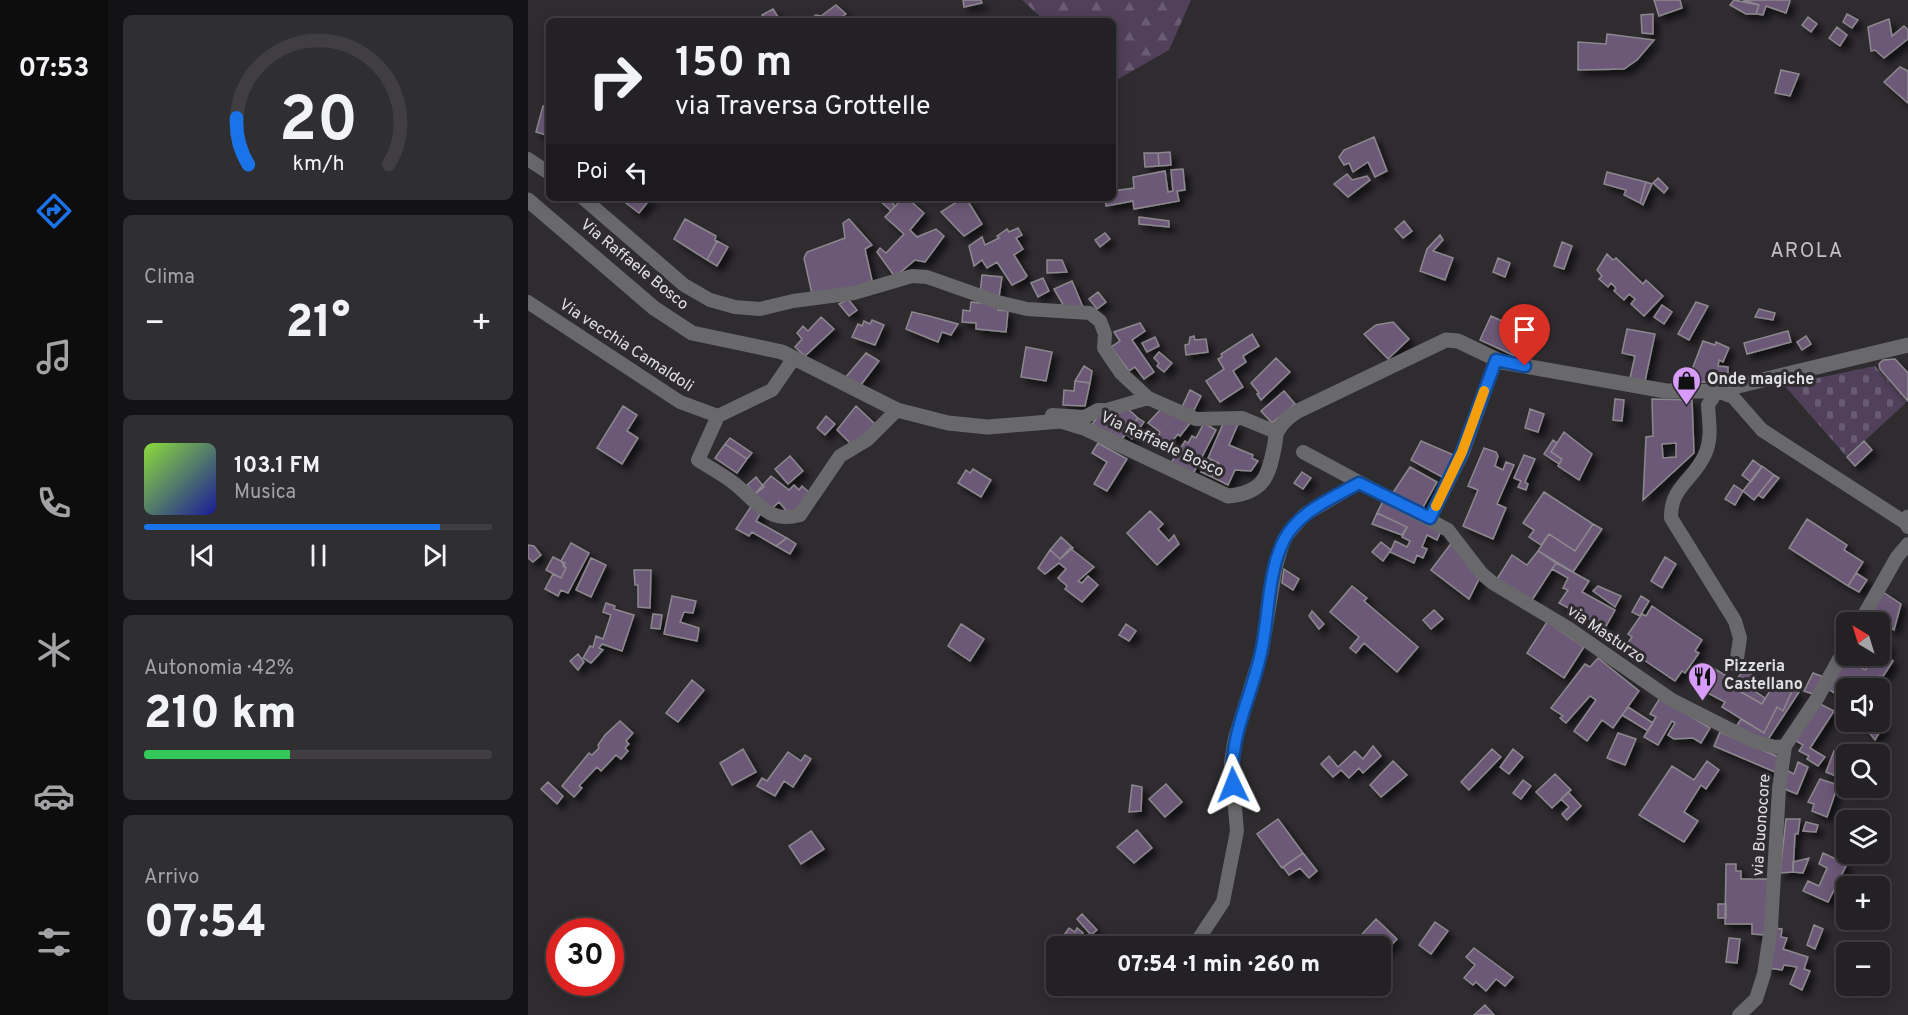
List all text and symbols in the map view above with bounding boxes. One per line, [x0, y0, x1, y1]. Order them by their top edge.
text: 150 m [675, 38, 792, 91]
icon: right [576, 42, 654, 120]
text: 07:53 [18, 52, 90, 86]
text: 20 [278, 84, 358, 163]
text: via Traversa Grottelle [675, 90, 930, 124]
text: km/h [292, 151, 344, 178]
icon: left [620, 156, 653, 189]
text: Poi [576, 159, 608, 186]
icon: directions [33, 190, 75, 232]
street label: Via Raffaele Bosco [576, 215, 692, 315]
district label: AROLA [1770, 239, 1844, 265]
text: Clima [144, 265, 195, 291]
street label: Via vecchia Camaldoli [555, 295, 697, 397]
text: 21° [286, 296, 350, 353]
text: − [144, 304, 165, 346]
text: + [471, 304, 492, 346]
pin [1499, 304, 1550, 366]
icon: arrive [1508, 313, 1541, 346]
icon: music [33, 336, 75, 378]
shop icon: Onde magiche [1670, 364, 1702, 406]
place label: Onde magiche [1707, 370, 1814, 390]
street label: Via Raffaele Bosco [1097, 408, 1227, 482]
text: 103.1 FM [234, 453, 320, 480]
text: Musica [234, 480, 296, 506]
icon: phone [33, 482, 75, 524]
icon: previous [186, 539, 219, 572]
icon: pause [302, 539, 335, 572]
icon: next [418, 539, 451, 572]
street label: via Masturzo [1563, 601, 1649, 669]
north arrow [1836, 612, 1890, 666]
map controls [1836, 612, 1890, 996]
icon: climate [33, 629, 75, 671]
text: Autonomia · 42% [144, 656, 294, 682]
place label: Pizzeria Castellano [1724, 657, 1803, 695]
restaurant icon: Pizzeria Castellano [1687, 660, 1719, 702]
button: sound [1836, 678, 1890, 732]
text: 210 km [144, 687, 297, 744]
button: search [1836, 744, 1890, 798]
position arrow [1201, 753, 1265, 817]
street label: via Buonocore [1748, 773, 1776, 877]
icon: car [33, 775, 75, 817]
button: layers [1836, 810, 1890, 864]
text: Arrivo [144, 865, 199, 891]
button: + [1836, 876, 1890, 930]
text: 07:54 [144, 896, 267, 953]
speed limit sign: 30 [546, 918, 624, 996]
icon: filters [33, 921, 75, 963]
button: − [1836, 942, 1890, 996]
text: 07:54 · 1 min · 260 m [1117, 952, 1320, 979]

